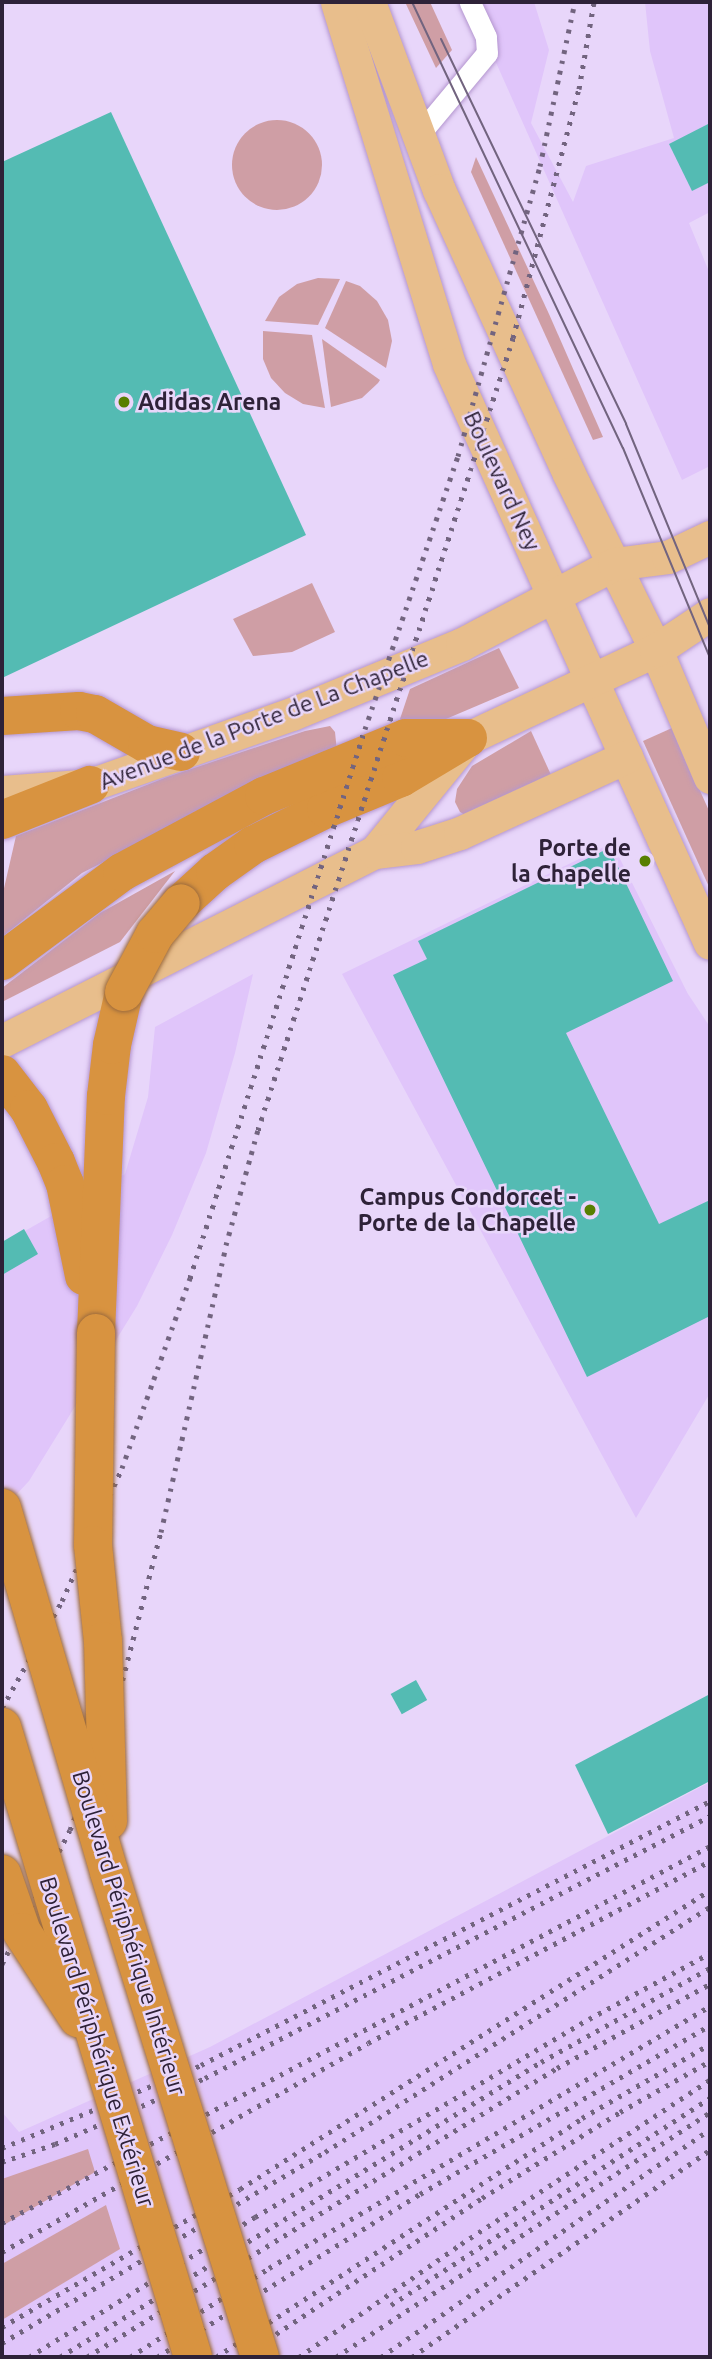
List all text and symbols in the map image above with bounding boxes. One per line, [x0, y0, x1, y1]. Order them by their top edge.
place label: Adidas Arena [138, 388, 281, 416]
marker: Adidas Arena [116, 394, 132, 410]
street label: Boulevard Ney [458, 407, 546, 555]
street label: Avenue de la Porte de La Chapelle [96, 644, 432, 796]
place label: Porte de la Chapelle [511, 834, 631, 888]
marker: Porte de la Chapelle [637, 853, 653, 869]
place label: Campus Condorcet - Porte de la Chapelle [358, 1183, 576, 1237]
marker: Campus Condorcet - Porte de la Chapelle [582, 1202, 598, 1218]
street label: Boulevard Périphérique Intérieur [66, 1767, 192, 2099]
street label: Boulevard Périphérique Extérieur [34, 1873, 160, 2211]

